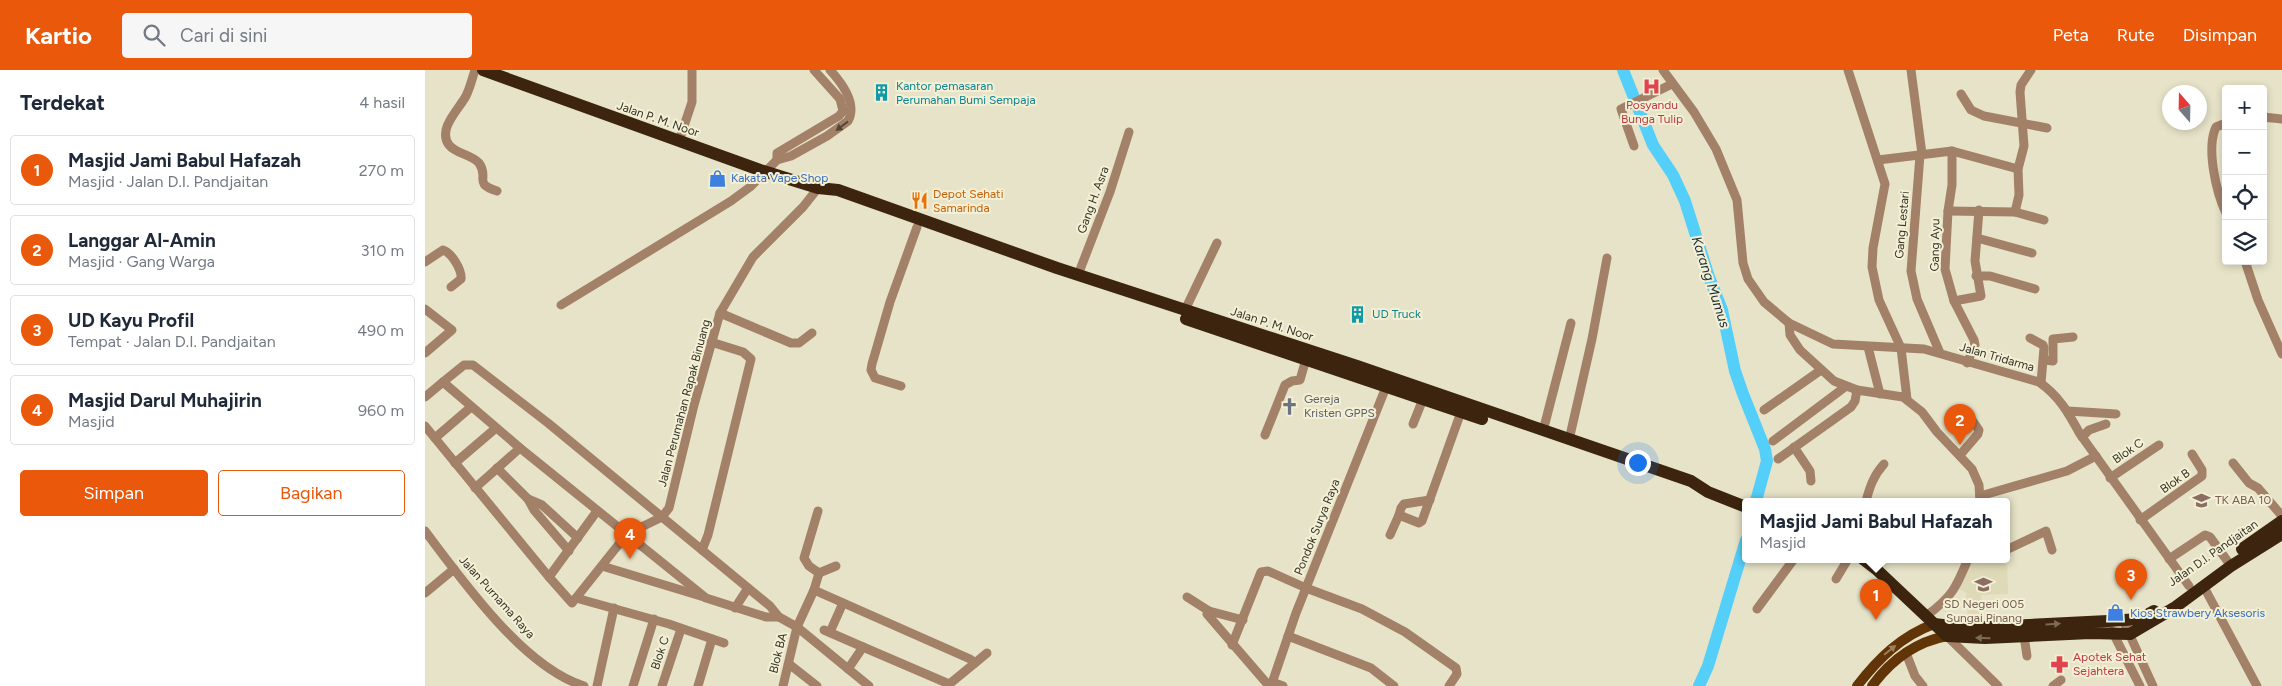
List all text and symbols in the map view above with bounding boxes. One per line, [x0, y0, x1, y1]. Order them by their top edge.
search box [122, 13, 472, 58]
text: Kartio [25, 21, 92, 50]
icon: search [140, 21, 168, 49]
text: Cari di sini [180, 24, 267, 47]
text: Peta [2053, 24, 2089, 46]
text: Rute [2117, 24, 2155, 46]
text: Disimpan [2183, 24, 2257, 46]
hospital icon: Posyandu Bunga Tulip [1642, 76, 1662, 96]
place label: Kantor pemasaran Perumahan Bumi Sempaja [896, 79, 1036, 107]
building icon: Kantor pemasaran Perumahan Bumi Sempaja [872, 83, 892, 103]
north arrow [2162, 85, 2207, 130]
map controls [2222, 85, 2267, 265]
button: + [2222, 85, 2267, 130]
text: Terdekat [20, 90, 105, 115]
text: 4 hasil [359, 93, 405, 112]
street label: Jalan P. M. Noor [615, 98, 701, 140]
place label: Posyandu Bunga Tulip [1621, 98, 1683, 126]
one-way arrow [835, 120, 848, 131]
button: − [2222, 130, 2267, 175]
text: Masjid Jami Babul Hafazah [68, 149, 301, 172]
text: 1 [34, 161, 40, 180]
text: 270 m [359, 161, 404, 180]
street label: Gang H. Asra [1074, 165, 1112, 235]
shop icon: Kakata Vape Shop [707, 168, 727, 188]
place label: Kakata Vape Shop [731, 171, 828, 185]
text: Masjid · Jalan D.I. Pandjaitan [68, 172, 268, 191]
button: locate [2222, 175, 2267, 220]
place label: Depot Sehati Samarinda [933, 187, 1003, 215]
restaurant icon: Depot Sehati Samarinda [909, 191, 929, 211]
street label: Gang Lestari [1892, 191, 1912, 259]
street label: Gang Ayu [1928, 218, 1942, 272]
button: layers [2222, 220, 2267, 265]
text: Langgar Al-Amin [68, 229, 216, 252]
water label: Karang Mumus [1688, 234, 1733, 330]
text: 2 [32, 241, 42, 260]
text: 310 m [361, 241, 404, 260]
text: Masjid · Gang Warga [68, 252, 215, 271]
street label: Jalan P. M. Noor [1229, 304, 1315, 344]
building icon: UD Truck [1348, 304, 1368, 324]
place label: UD Truck [1372, 307, 1421, 321]
text: UD Kayu Profil [68, 309, 194, 332]
street label: Jalan Perumahan Rapak Binuang [655, 318, 713, 488]
text: 3 [33, 321, 41, 340]
text: 490 m [357, 321, 404, 340]
text: Tempat · Jalan D.I. Pandjaitan [68, 332, 276, 351]
street label: Jalan Tridarma [1958, 340, 2036, 374]
text: Masjid Darul Muhajirin [68, 389, 262, 412]
place label: Gereja Kristen GPPS [1304, 392, 1375, 420]
church icon: Gereja Kristen GPPS [1280, 396, 1300, 416]
text: 4 [32, 401, 42, 420]
text: 960 m [358, 401, 404, 420]
pin: 2 [1944, 404, 1976, 445]
text: Masjid [68, 412, 115, 431]
street label: Blok C [2110, 435, 2146, 466]
your location [1625, 450, 1651, 476]
street label: Blok B [2157, 466, 2193, 496]
button: Simpan [20, 470, 208, 516]
button: Bagikan [218, 470, 405, 516]
street label: Pondok Surya Raya [1291, 477, 1343, 577]
school or university icon: TK ABA 10 [2191, 490, 2211, 510]
place label: TK ABA 10 [2215, 493, 2271, 507]
popup [1742, 498, 2010, 563]
text: Masjid Jami Babul Hafazah [1759, 510, 1993, 533]
street label: Jalan D.I. Pandjaitan [2165, 517, 2261, 589]
pin: 4 [614, 518, 646, 559]
text: Masjid [1759, 533, 1806, 552]
street label: Jalan Purnama Raya [456, 553, 538, 641]
pin: 3 [2115, 559, 2147, 600]
school or university icon: SD Negeri 005 Sungai Pinang [1974, 575, 1994, 595]
pin: 1 [1860, 579, 1892, 620]
place label: SD Negeri 005 Sungai Pinang [1944, 597, 2024, 625]
shop icon: Kios Strawbery Aksesoris [2106, 603, 2126, 623]
place label: Kios Strawbery Aksesoris [2130, 606, 2265, 620]
one-way arrow [2045, 620, 2061, 628]
street label: Blok BA [766, 631, 790, 675]
one-way arrow [1975, 633, 1991, 641]
street label: Blok C [648, 634, 672, 672]
one-way arrow [1883, 645, 1896, 656]
place label: Apotek Sehat Sejahtera [2073, 650, 2147, 678]
pharmacy icon: Apotek Sehat Sejahtera [2049, 654, 2069, 674]

